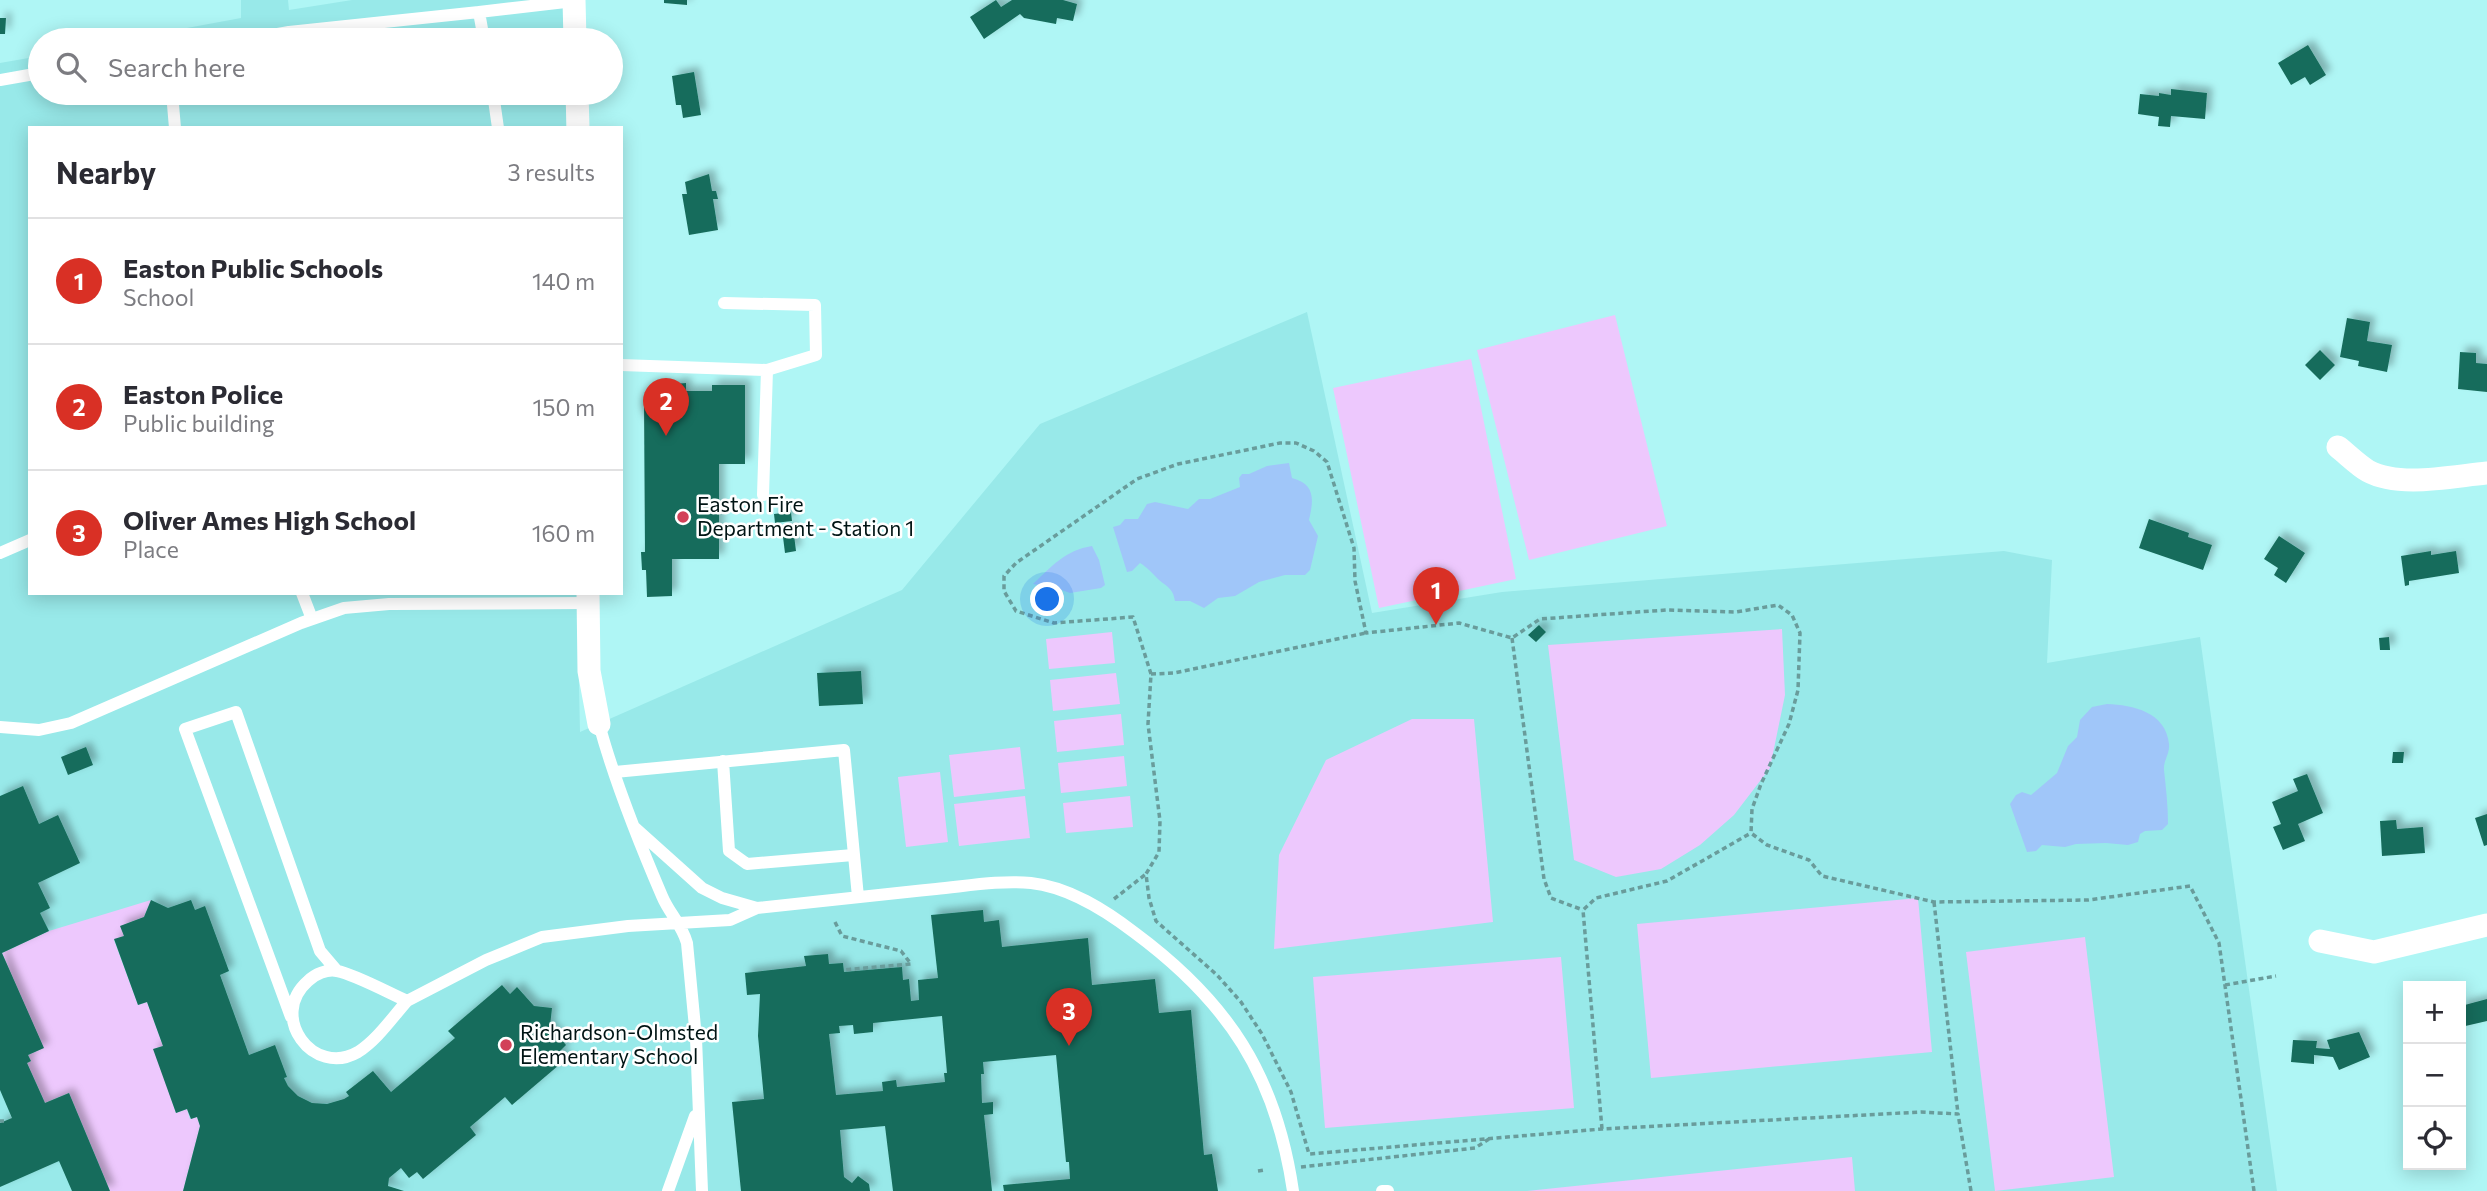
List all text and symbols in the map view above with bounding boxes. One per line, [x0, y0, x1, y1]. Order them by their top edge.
search box [28, 28, 623, 105]
icon: search [52, 48, 90, 86]
text: Search here [108, 51, 246, 82]
text: Nearby [56, 153, 156, 190]
text: 3 results [508, 158, 595, 186]
text: Easton Public Schools [123, 252, 383, 283]
text: 1 [74, 267, 84, 295]
text: 140 m [532, 267, 595, 295]
text: School [123, 283, 194, 311]
text: Easton Police [123, 378, 283, 409]
pin: 2 [643, 378, 689, 436]
text: 2 [72, 393, 86, 421]
text: 150 m [532, 393, 595, 421]
text: Public building [123, 409, 274, 437]
place label: Easton Fire Department - Station 1 [697, 491, 914, 540]
text: Oliver Ames High School [123, 504, 416, 535]
marker: Easton Fire Department - Station 1 [675, 509, 691, 525]
text: 3 [72, 519, 86, 547]
text: 160 m [532, 519, 595, 547]
text: Place [123, 535, 179, 563]
pin: 1 [1413, 567, 1459, 625]
your location [1030, 582, 1064, 616]
map controls [2403, 981, 2466, 1170]
button: + [2403, 981, 2466, 1044]
pin: 3 [1046, 988, 1092, 1046]
place label: Richardson-Olmsted Elementary School [520, 1019, 718, 1068]
marker: Richardson-Olmsted Elementary School [498, 1037, 514, 1053]
button: − [2403, 1044, 2466, 1107]
button: locate [2403, 1107, 2466, 1170]

